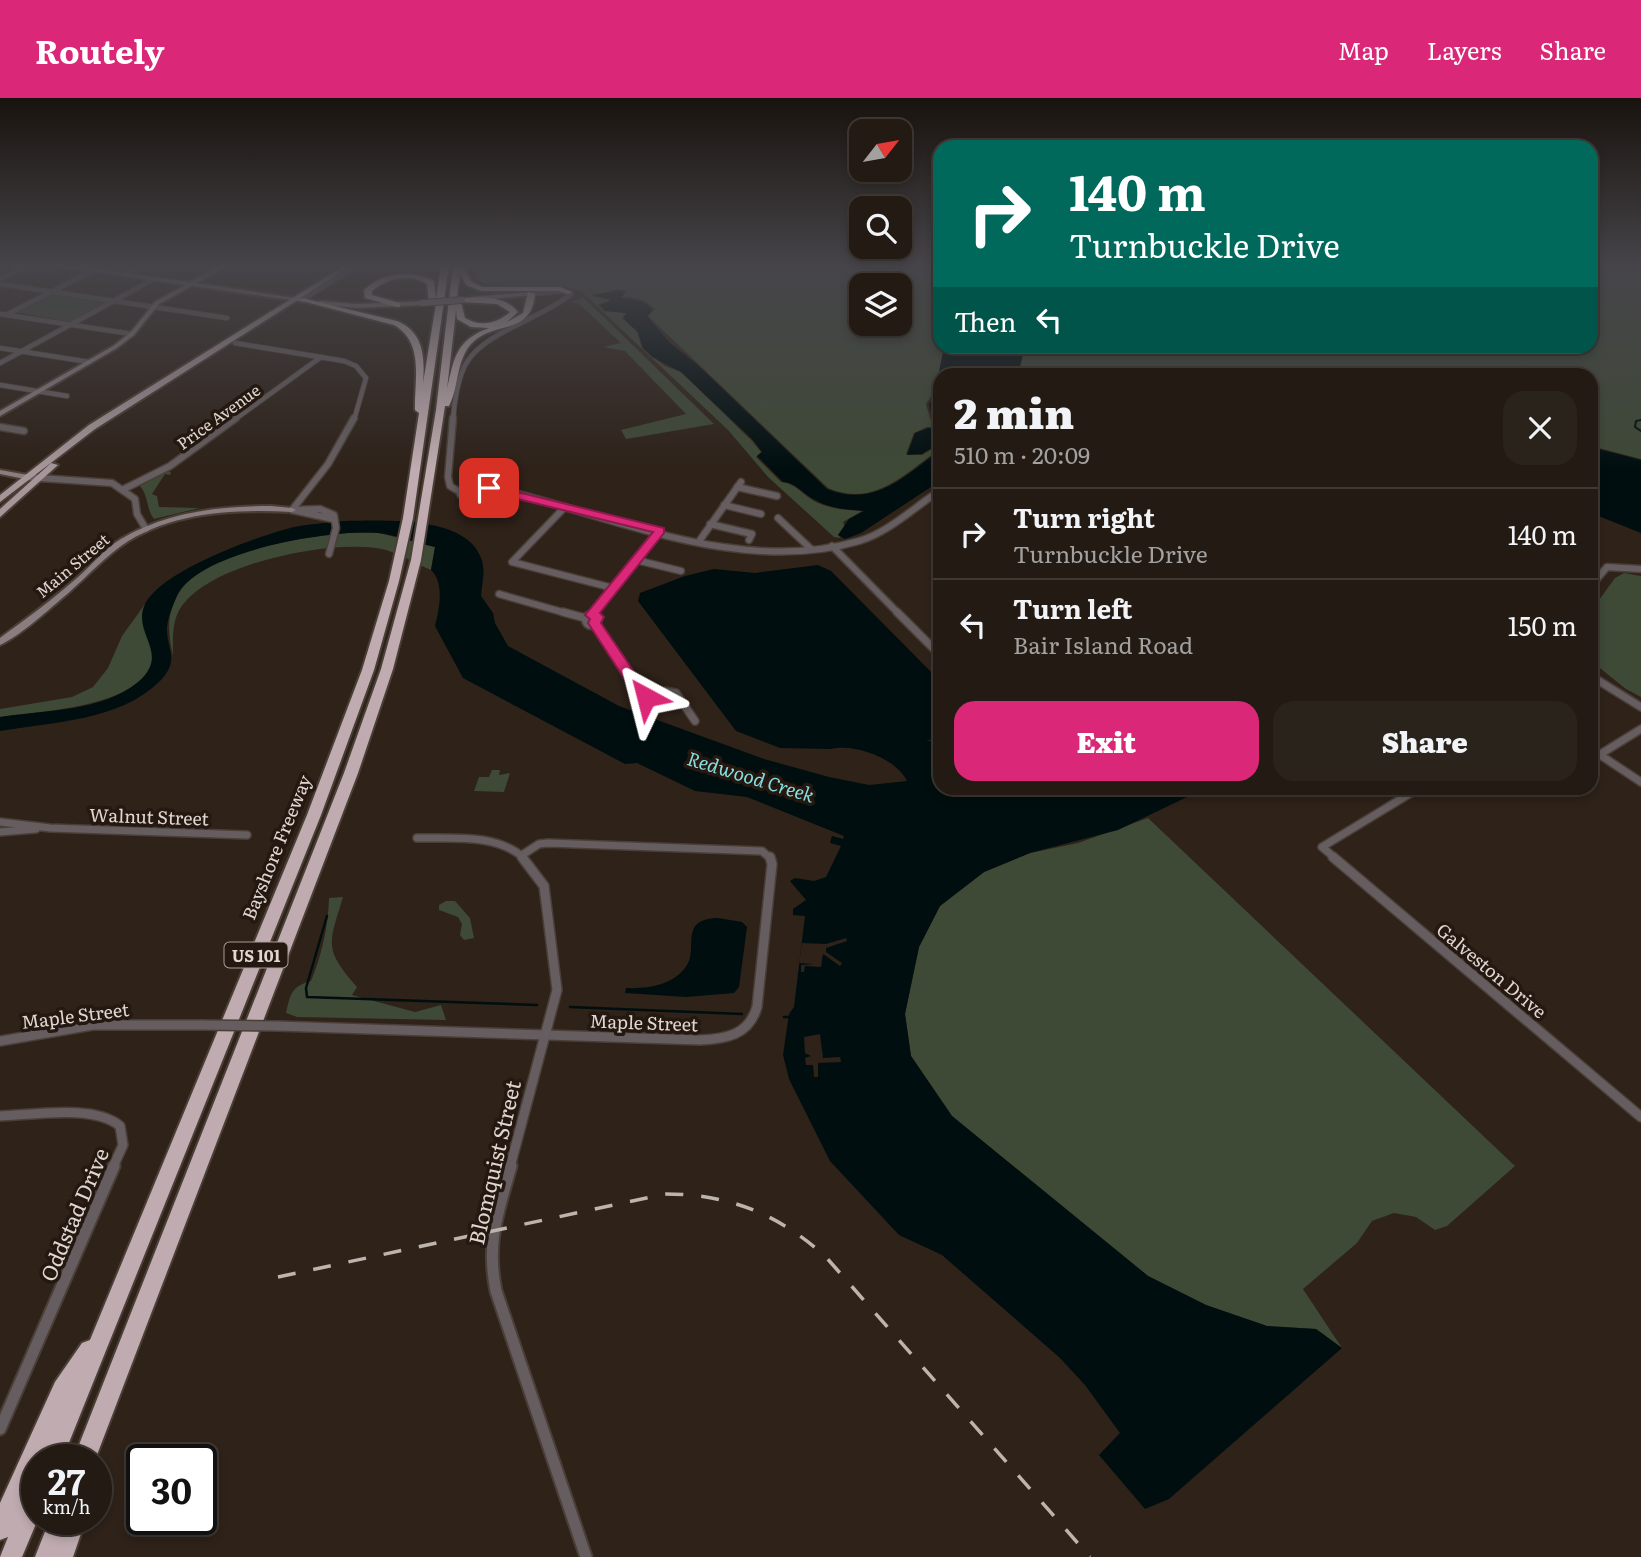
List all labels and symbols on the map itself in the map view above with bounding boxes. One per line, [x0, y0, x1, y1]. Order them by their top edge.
north arrow [849, 119, 912, 182]
street label: Price Avenue [171, 377, 265, 455]
pin [459, 458, 519, 518]
street label: Main Street [30, 527, 114, 603]
position arrow [609, 660, 683, 734]
water label: Redwood Creek [684, 743, 819, 809]
street label: Bayshore Freeway [235, 770, 318, 923]
street label: Walnut Street [89, 800, 210, 832]
street label: Galveston Drive [1431, 916, 1553, 1024]
road number: US 101 [224, 942, 288, 968]
street label: Maple Street [20, 995, 131, 1035]
street label: Maple Street [589, 1007, 699, 1037]
street label: Blomquist Street [459, 1076, 527, 1247]
street label: Oddstad Drive [31, 1142, 115, 1286]
speed limit sign: 30 [126, 1444, 217, 1535]

